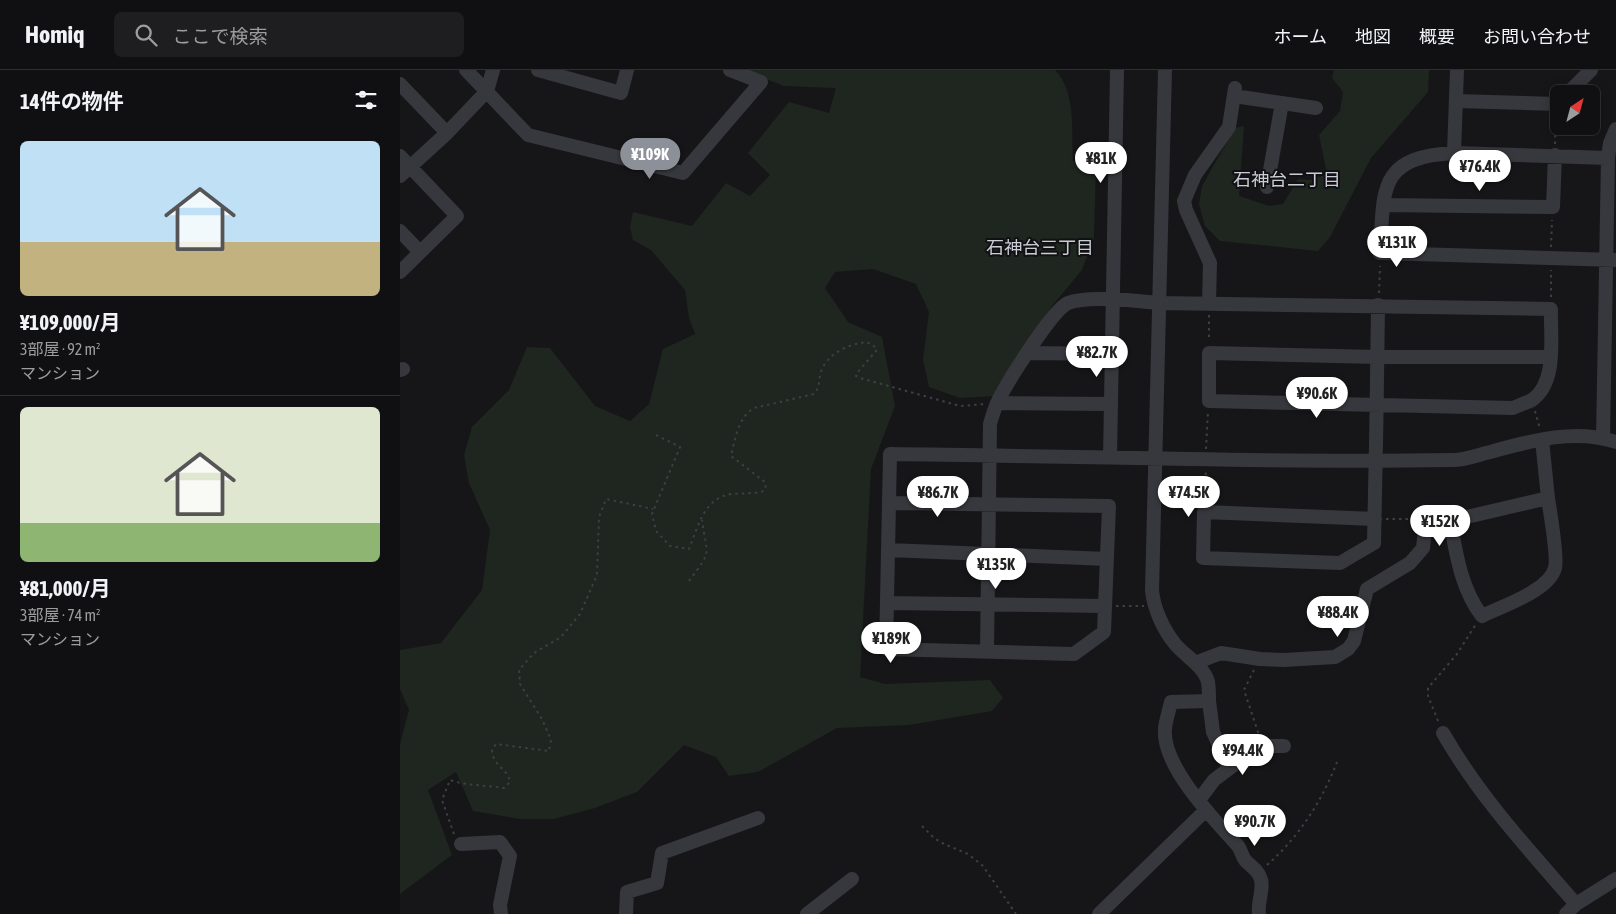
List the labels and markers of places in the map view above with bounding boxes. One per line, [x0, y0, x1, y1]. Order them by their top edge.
pin: ¥109K [615, 138, 685, 180]
pin: ¥81K [1071, 142, 1131, 184]
pin: ¥76.4K [1439, 150, 1521, 192]
pin: ¥131K [1362, 226, 1432, 268]
pin: ¥82.7K [1056, 336, 1138, 378]
pin: ¥90.6K [1276, 376, 1358, 419]
pin: ¥86.7K [897, 476, 979, 518]
pin: ¥74.5K [1148, 476, 1230, 518]
pin: ¥152K [1405, 504, 1475, 547]
pin: ¥135K [961, 548, 1031, 590]
pin: ¥88.4K [1297, 596, 1379, 638]
pin: ¥189K [856, 622, 926, 664]
pin: ¥94.4K [1202, 734, 1284, 776]
pin: ¥90.7K [1214, 804, 1296, 847]

